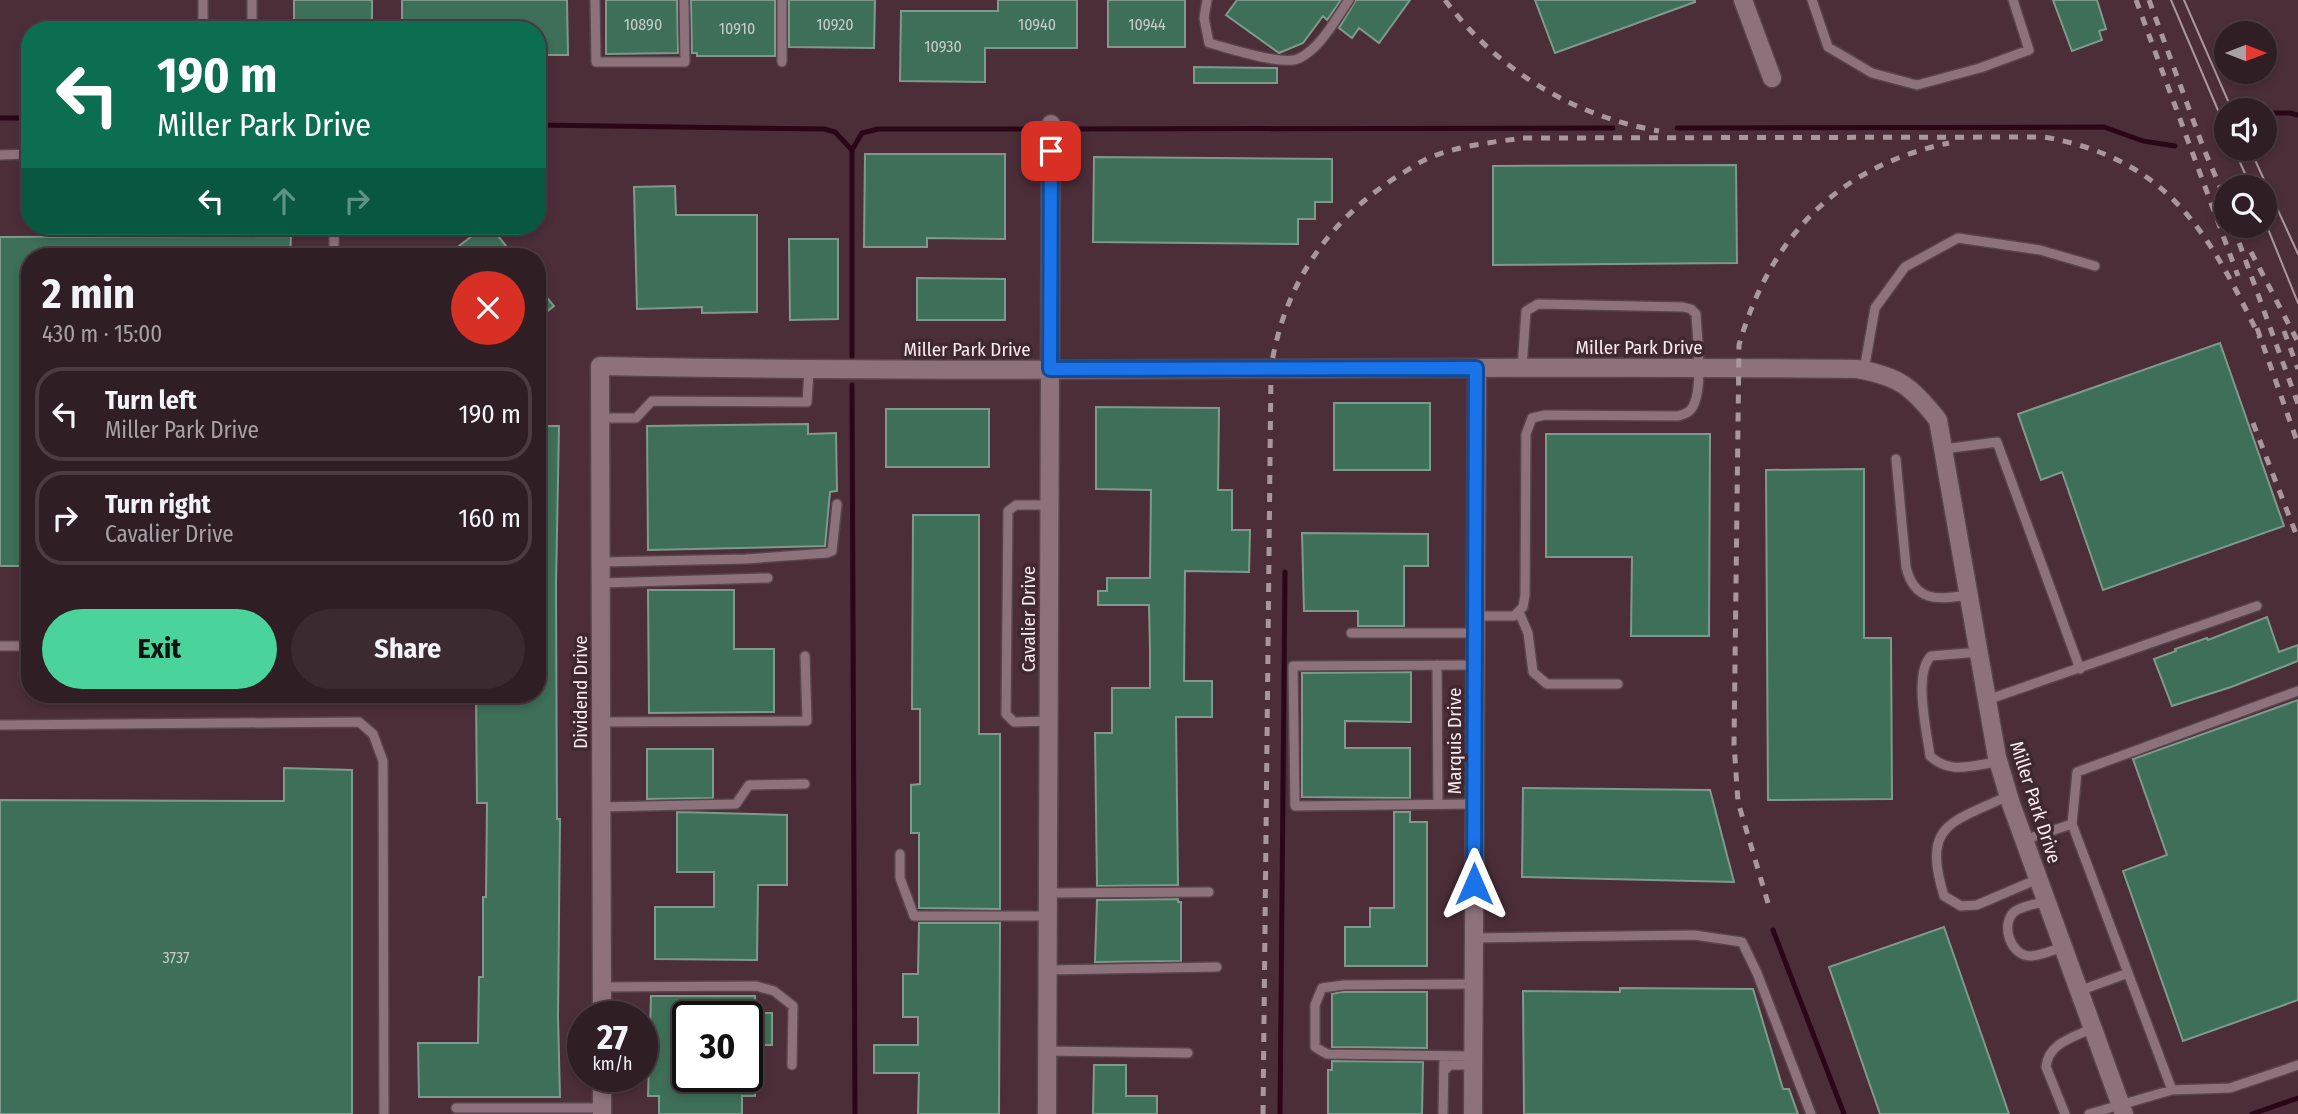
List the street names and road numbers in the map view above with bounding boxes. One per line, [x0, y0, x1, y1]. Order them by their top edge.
street label: Miller Park Drive [1575, 336, 1703, 359]
street label: Miller Park Drive [903, 338, 1031, 361]
street label: Cavalier Drive [1017, 566, 1040, 672]
street label: Dividend Drive [569, 635, 592, 749]
street label: Marquis Drive [1443, 688, 1466, 794]
street label: Miller Park Drive [2005, 738, 2066, 866]

